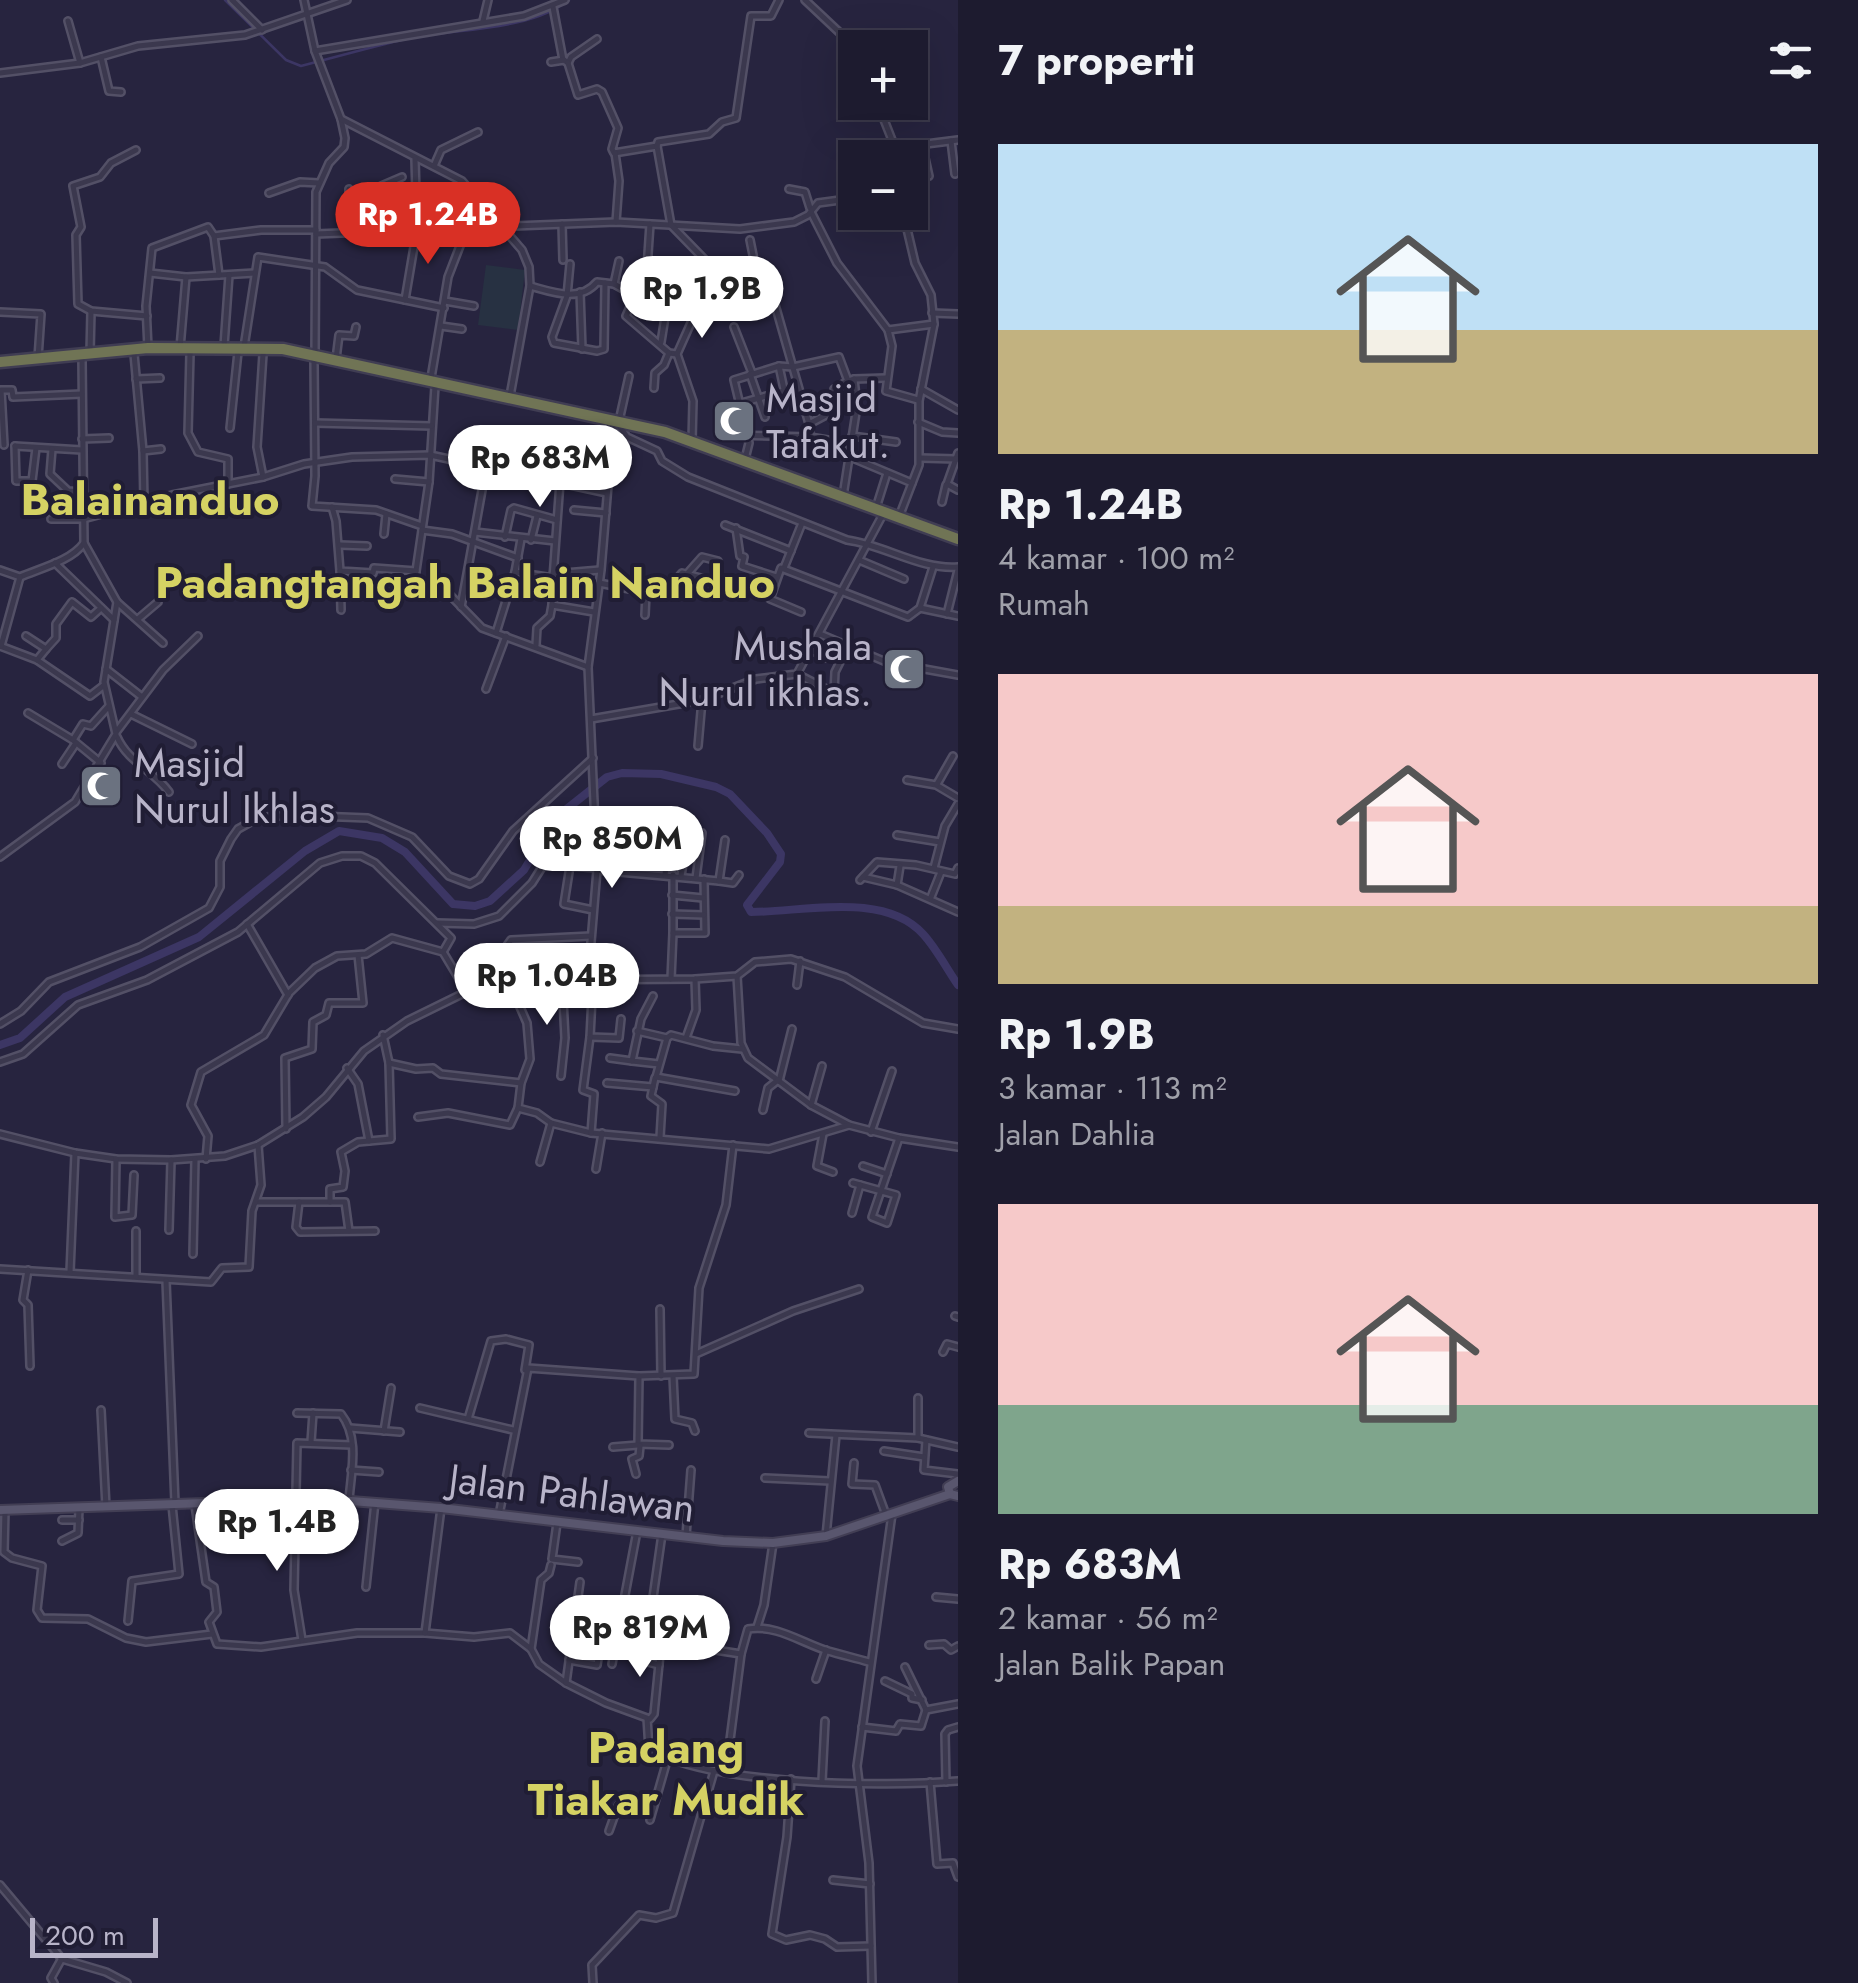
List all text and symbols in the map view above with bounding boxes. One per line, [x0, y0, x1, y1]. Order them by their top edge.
map controls [838, 30, 928, 230]
button: + [838, 30, 928, 120]
text: 7 properti [998, 30, 1195, 91]
icon: filters [1763, 33, 1818, 88]
button: − [838, 140, 928, 230]
pin: Rp 1.24B [325, 182, 531, 267]
text: Rp 1.24B [357, 191, 499, 237]
icon: home [1318, 209, 1498, 389]
pin: Rp 1.9B [610, 256, 794, 341]
text: Rp 1.9B [642, 265, 762, 311]
place label: Masjid Tafakut. [766, 369, 890, 473]
mosque icon: Masjid Tafakut. [711, 398, 757, 444]
pin: Rp 683M [448, 425, 632, 510]
text: Rp 683M [470, 434, 610, 480]
district label: Balainanduo [20, 467, 280, 532]
text: Rp 1.24B [998, 474, 1183, 535]
text: 4 kamar · 100 m² [998, 535, 1234, 581]
district label: Padangtangah Balain Nanduo [155, 550, 775, 615]
text: Rumah [998, 581, 1090, 627]
place label: Mushala Nurul ikhlas. [659, 617, 872, 721]
mosque icon: Mushala Nurul ikhlas. [881, 646, 927, 692]
place label: Masjid Nurul Ikhlas [134, 734, 335, 838]
icon: home [1318, 739, 1498, 919]
mosque icon: Masjid Nurul Ikhlas [78, 763, 124, 809]
pin: Rp 850M [520, 806, 704, 891]
text: Rp 850M [542, 815, 682, 861]
pin: Rp 1.04B [444, 943, 650, 1028]
text: Rp 1.04B [476, 952, 618, 998]
text: Rp 1.9B [998, 1004, 1155, 1065]
text: 3 kamar · 113 m² [998, 1065, 1227, 1111]
text: Jalan Dahlia [998, 1111, 1155, 1157]
icon: home [1318, 1269, 1498, 1449]
street label: Jalan Pahlawan [441, 1449, 698, 1537]
pin: Rp 1.4B [185, 1489, 369, 1574]
text: Rp 1.4B [217, 1498, 337, 1544]
text: Rp 683M [998, 1534, 1182, 1595]
pin: Rp 819M [548, 1595, 732, 1680]
text: 2 kamar · 56 m² [998, 1595, 1218, 1641]
text: Rp 819M [572, 1604, 708, 1650]
text: Jalan Balik Papan [998, 1641, 1225, 1687]
district label: Padang Tiakar Mudik [528, 1715, 804, 1832]
scale bar [30, 1913, 158, 1958]
text: 200 m [45, 1915, 125, 1956]

